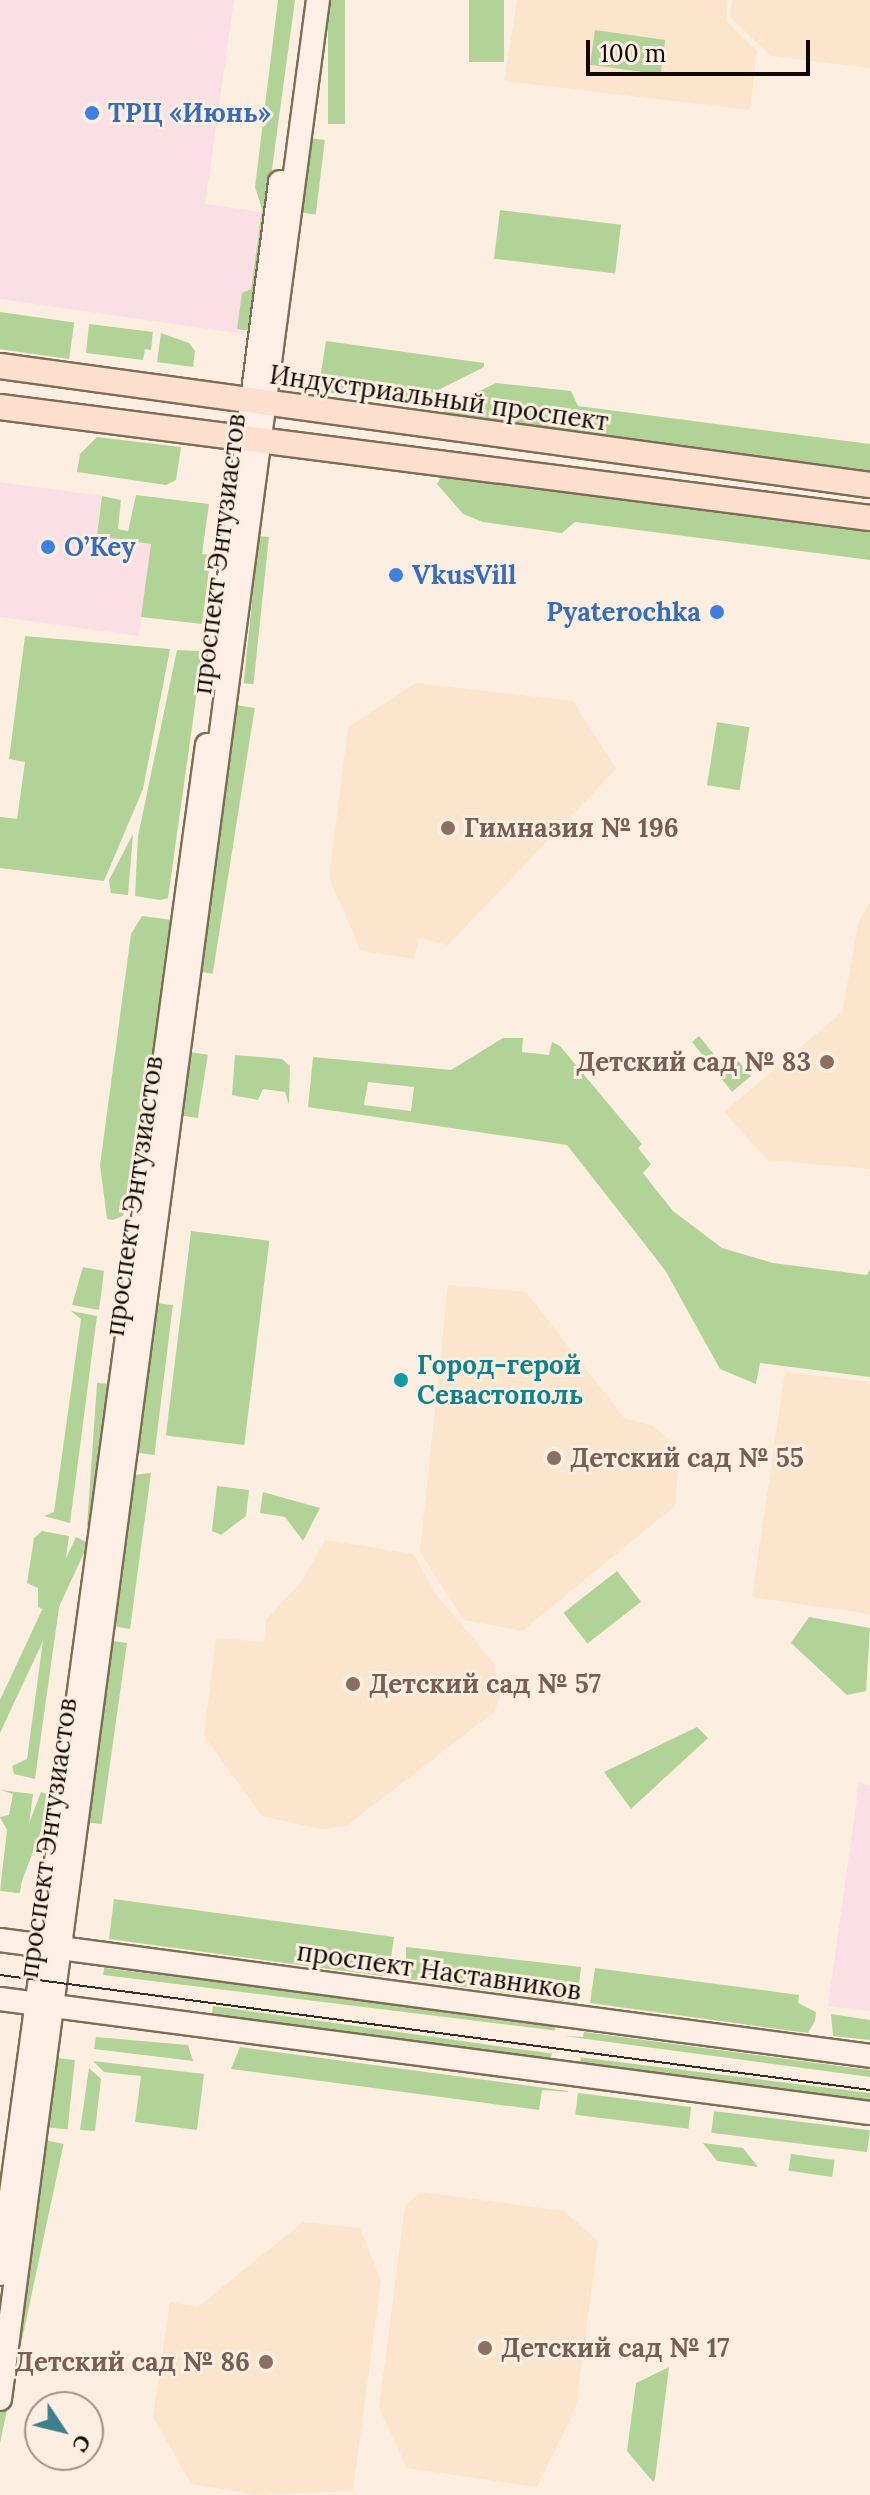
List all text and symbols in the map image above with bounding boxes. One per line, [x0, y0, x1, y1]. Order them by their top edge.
scale bar [590, 24, 814, 74]
text: 100 m [600, 38, 666, 69]
place label: ТРЦ «Июнь» [108, 97, 271, 129]
marker: ТРЦ «Июнь» [83, 104, 101, 122]
street label: Индустриальный проспект [268, 359, 610, 437]
street label: проспект Энтузиастов [186, 412, 252, 696]
place label: O’Key [64, 531, 135, 563]
marker: O’Key [39, 538, 57, 556]
place label: VkusVill [412, 559, 516, 591]
marker: VkusVill [387, 566, 405, 584]
place label: Pyaterochka [546, 596, 701, 628]
marker: Pyaterochka [708, 603, 726, 621]
place label: Гимназия № 196 [464, 812, 679, 844]
marker: Гимназия № 196 [439, 819, 457, 837]
place label: Детский сад № 83 [576, 1046, 811, 1078]
marker: Детский сад № 83 [818, 1053, 836, 1071]
street label: проспект Энтузиастов [99, 1054, 169, 1338]
place label: Город-герой Севастополь [417, 1349, 583, 1410]
marker: Город-герой Севастополь [392, 1371, 410, 1389]
place label: Детский сад № 55 [570, 1442, 804, 1474]
marker: Детский сад № 55 [545, 1449, 563, 1467]
place label: Детский сад № 57 [369, 1668, 601, 1700]
marker: Детский сад № 57 [344, 1675, 362, 1693]
street label: проспект Энтузиастов [13, 1696, 83, 1980]
street label: проспект Наставников [295, 1936, 583, 2006]
place label: Детский сад № 17 [501, 2332, 729, 2364]
marker: Детский сад № 17 [476, 2339, 494, 2357]
place label: Детский сад № 86 [15, 2346, 250, 2378]
marker: Детский сад № 86 [257, 2353, 275, 2371]
north arrow [24, 2391, 104, 2471]
text: С [66, 2429, 98, 2458]

